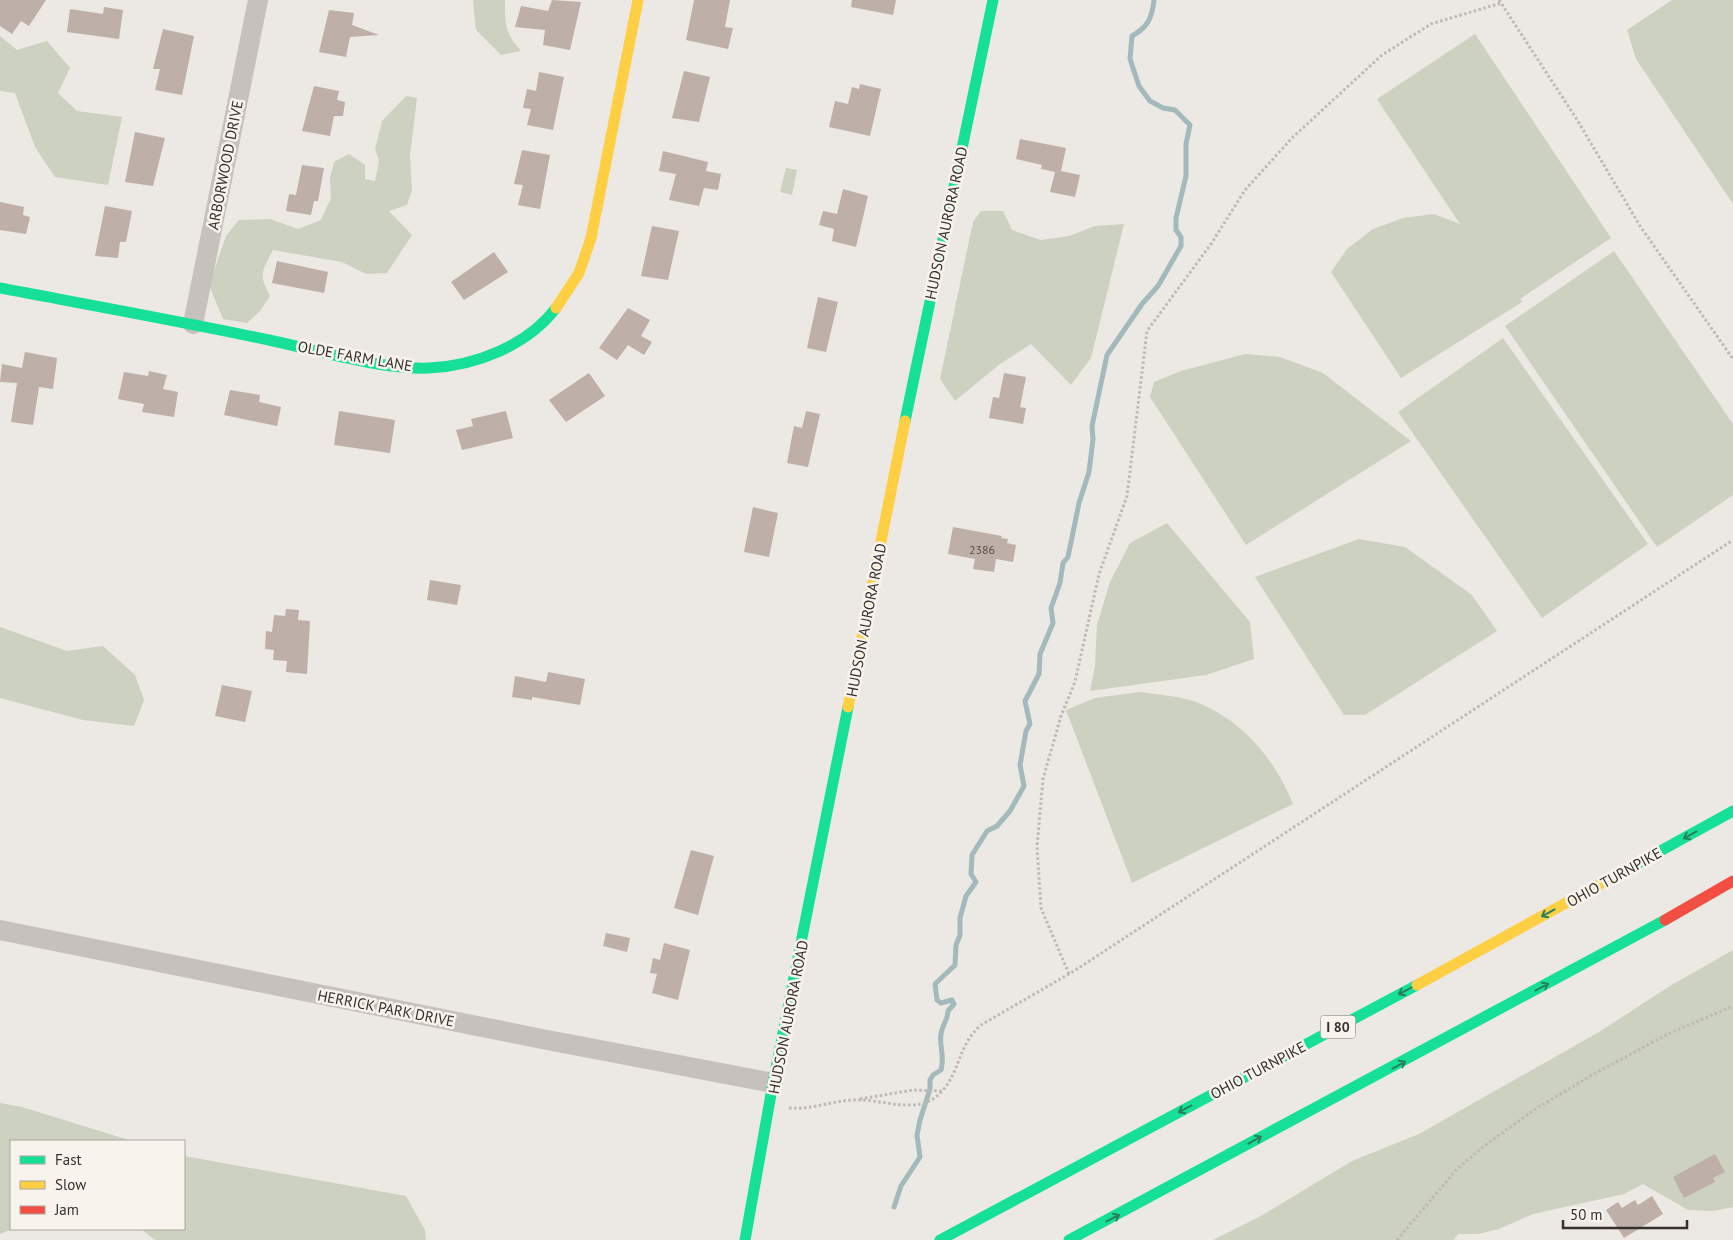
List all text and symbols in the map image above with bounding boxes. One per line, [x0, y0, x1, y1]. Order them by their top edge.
street label: ARBORWOOD DRIVE [203, 99, 247, 231]
street label: HUDSON AURORA ROAD [920, 145, 972, 301]
street label: OLDE FARM LANE [296, 337, 414, 375]
street label: HUDSON AURORA ROAD [842, 542, 890, 698]
house number: 2386 [969, 542, 995, 557]
one-way arrow [1684, 830, 1698, 840]
street label: OHIO TURNPIKE [1563, 843, 1665, 911]
one-way arrow [1541, 909, 1556, 918]
street label: HUDSON AURORA ROAD [764, 939, 812, 1095]
one-way arrow [1534, 982, 1549, 992]
street label: HERRICK PARK DRIVE [316, 985, 456, 1031]
one-way arrow [1398, 986, 1413, 996]
road number: I 80 [1320, 1016, 1356, 1038]
street label: OHIO TURNPIKE [1207, 1037, 1309, 1103]
one-way arrow [1391, 1059, 1406, 1069]
one-way arrow [1178, 1105, 1193, 1114]
one-way arrow [1247, 1135, 1262, 1144]
legend [10, 1140, 185, 1230]
text: Fast [55, 1150, 82, 1169]
text: Slow [55, 1175, 86, 1194]
scale bar [1563, 1198, 1687, 1230]
text: Jam [54, 1200, 79, 1219]
text: 50 m [1570, 1205, 1603, 1224]
one-way arrow [1105, 1213, 1120, 1223]

